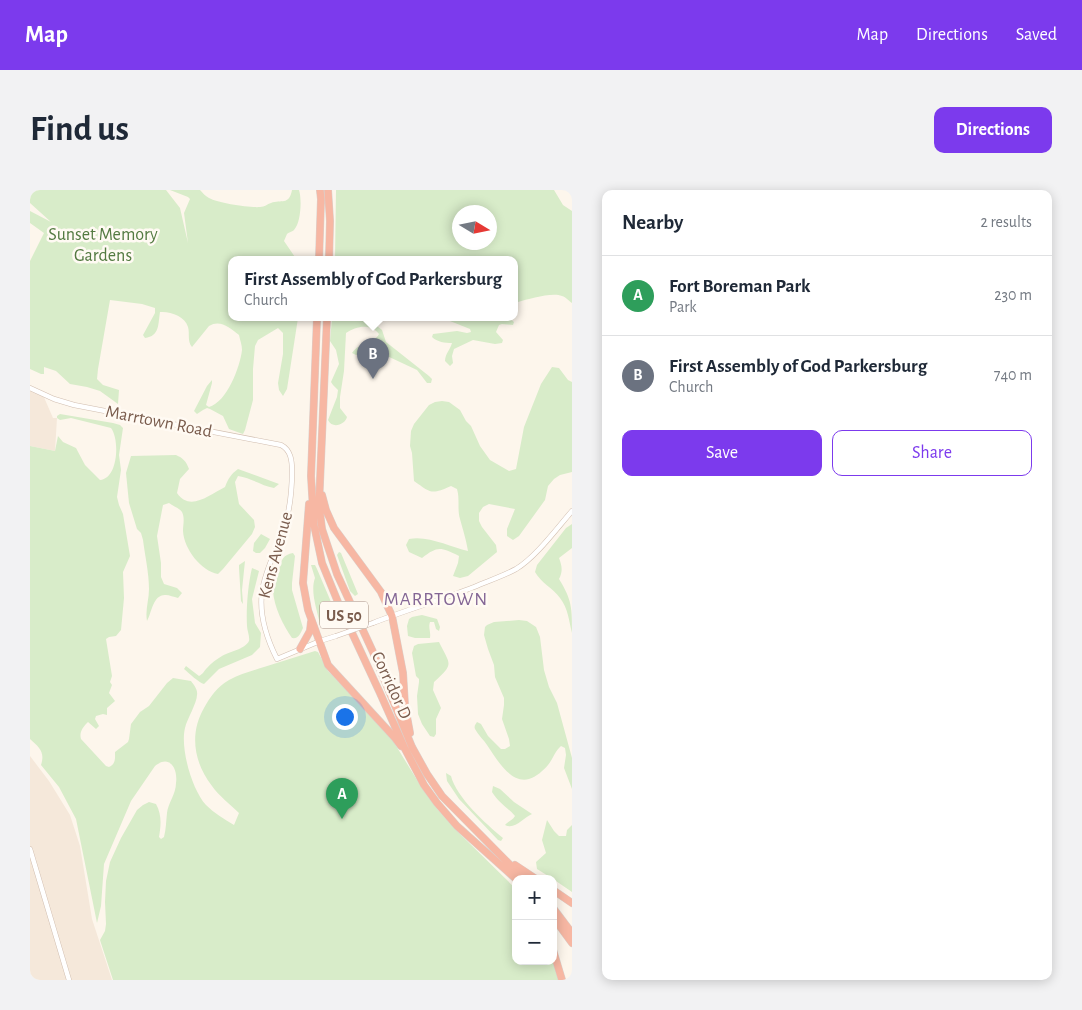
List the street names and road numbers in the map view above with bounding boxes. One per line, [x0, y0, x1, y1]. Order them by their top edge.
street label: Marrtown Road [104, 403, 214, 441]
street label: Kens Avenue [256, 510, 296, 601]
road number: US 50 [320, 602, 368, 628]
street label: Corridor D [368, 649, 414, 722]

